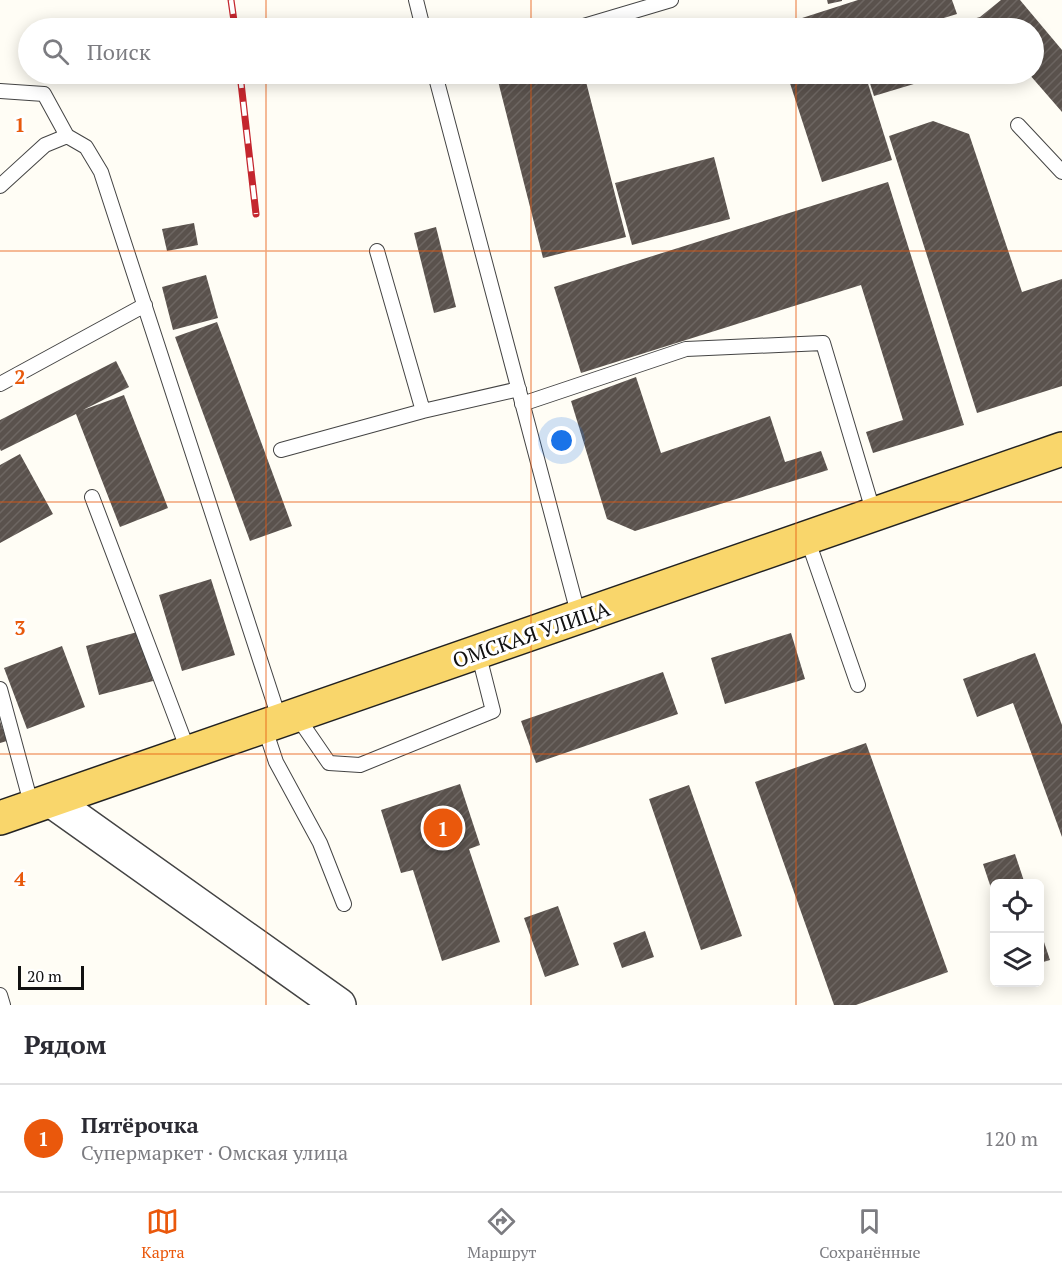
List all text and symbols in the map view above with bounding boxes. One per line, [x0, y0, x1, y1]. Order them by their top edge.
search box [18, 18, 1044, 84]
icon: search [39, 35, 72, 68]
text: Поиск [87, 37, 151, 66]
text: 1 [14, 111, 26, 138]
text: 2 [14, 363, 26, 390]
your location [547, 426, 576, 455]
street label: ОМСКАЯ УЛИЦА [449, 594, 614, 674]
text: 3 [14, 614, 26, 641]
pin: 1 [424, 806, 462, 850]
text: 4 [14, 865, 26, 892]
map controls [990, 879, 1044, 987]
button: locate [990, 879, 1044, 933]
button: layers [990, 933, 1044, 987]
scale bar [18, 963, 84, 990]
text: 20 m [27, 965, 62, 987]
text: Рядом [24, 1027, 107, 1061]
text: Пятёрочка [81, 1110, 199, 1139]
text: 1 [38, 1125, 49, 1152]
text: 120 m [984, 1125, 1038, 1152]
text: Супермаркет · Омская улица [81, 1139, 348, 1166]
tab: Карта [141, 1205, 185, 1263]
tab: Маршрут [467, 1205, 537, 1263]
tab: Сохранённые [819, 1205, 921, 1263]

